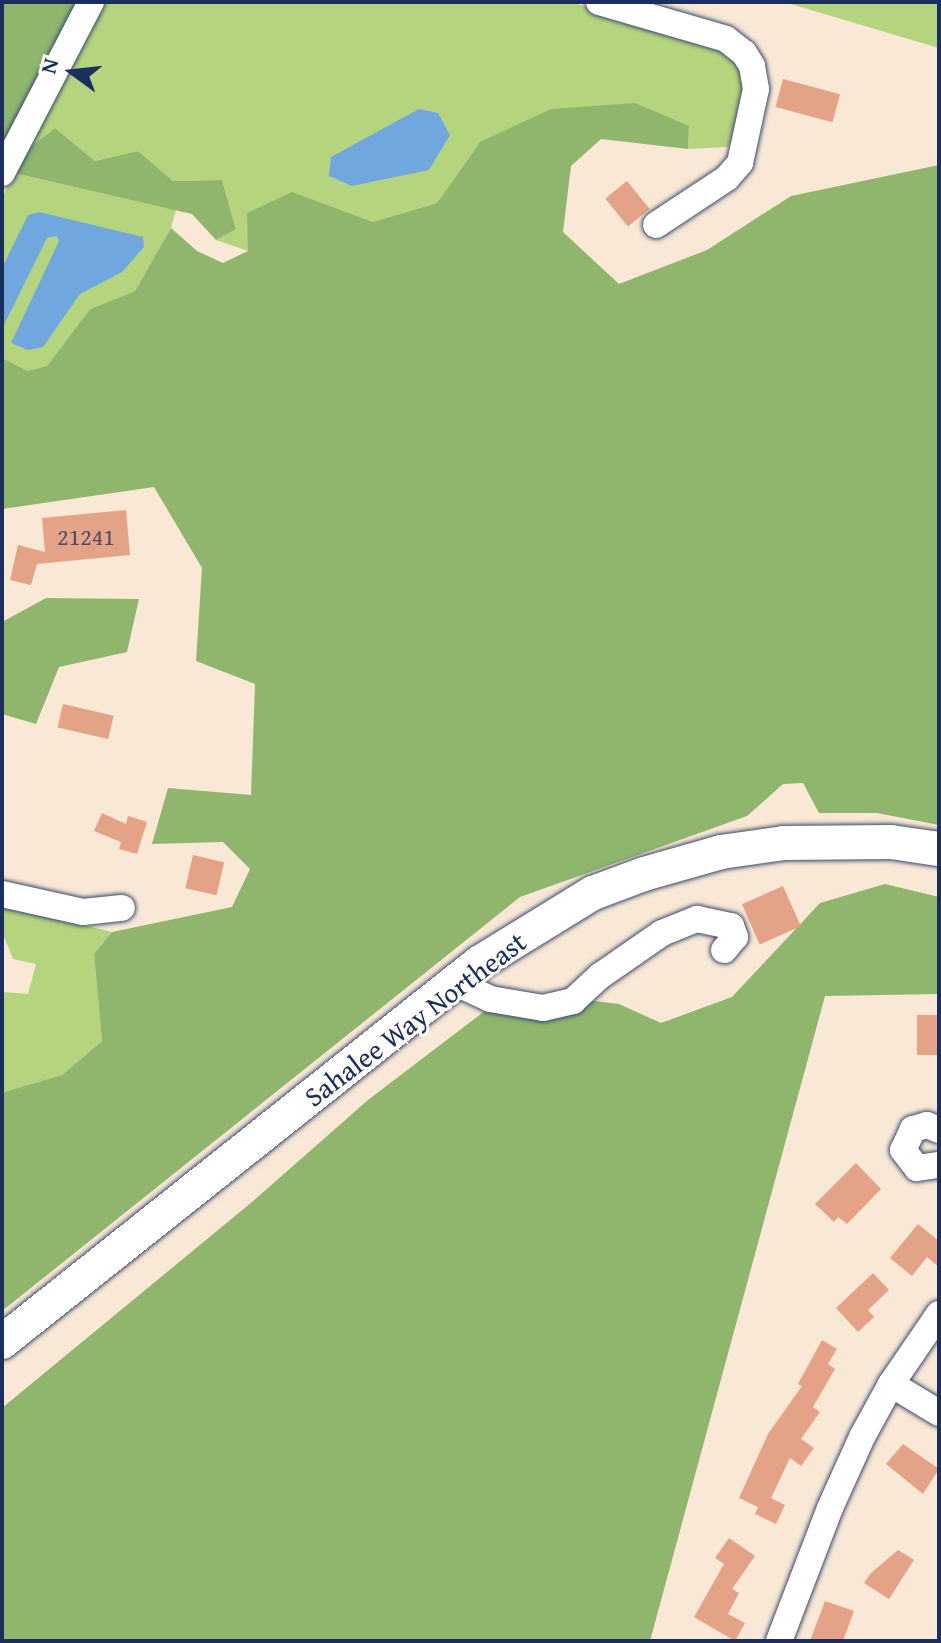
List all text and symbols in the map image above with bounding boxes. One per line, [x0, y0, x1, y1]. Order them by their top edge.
north arrow [32, 32, 112, 112]
text: N [31, 55, 66, 77]
house number: 21241 [57, 523, 115, 551]
street label: Sahalee Way Northeast [297, 925, 533, 1113]

